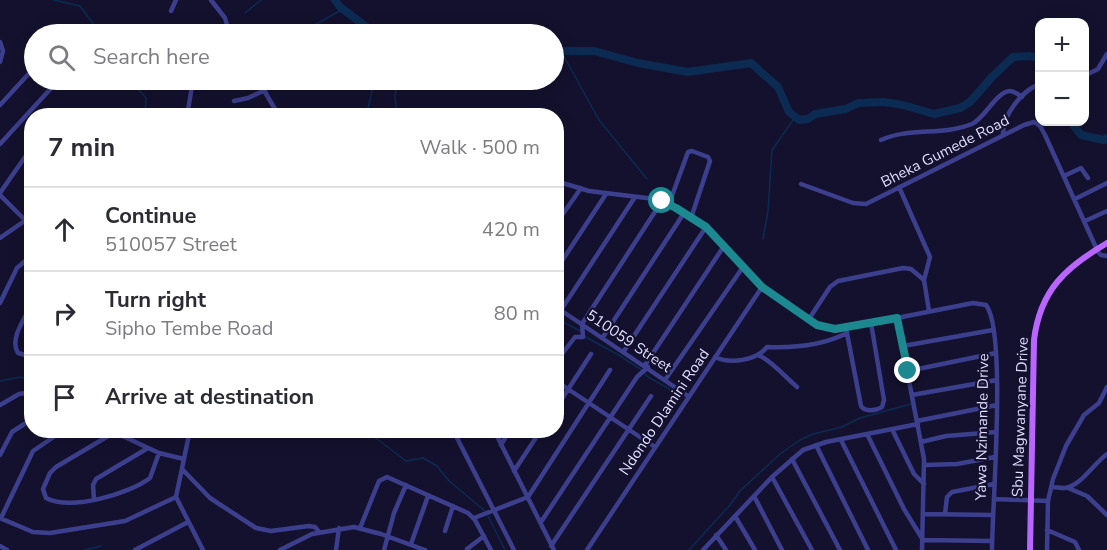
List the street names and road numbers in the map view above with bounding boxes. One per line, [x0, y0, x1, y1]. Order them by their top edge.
street label: Bheka Gumede Road [877, 110, 1013, 192]
street label: 510059 Street [582, 305, 676, 377]
street label: Sbu Magwanyane Drive [1007, 337, 1033, 497]
street label: Ndondo Dlamini Road [614, 345, 714, 479]
street label: Yawa Nzimande Drive [971, 353, 993, 502]

